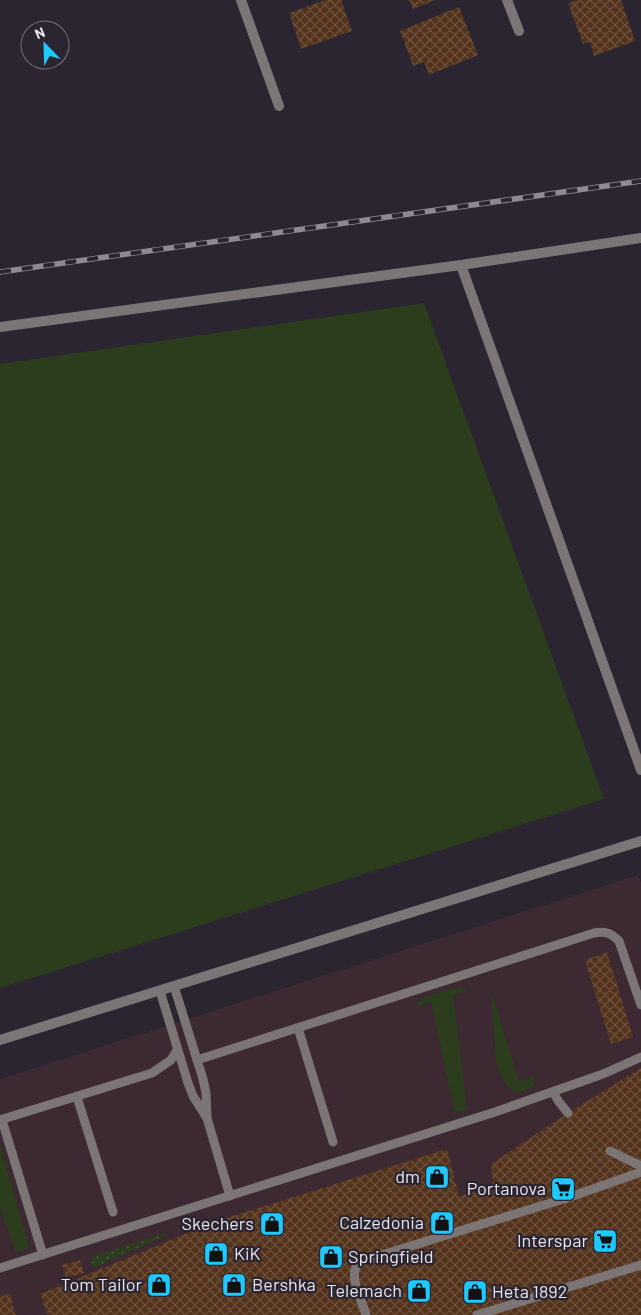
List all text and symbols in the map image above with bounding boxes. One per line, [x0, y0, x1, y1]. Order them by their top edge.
north arrow [20, 20, 70, 70]
text: N [32, 23, 47, 42]
shop icon: dm [424, 1164, 450, 1190]
place label: dm [395, 1165, 420, 1187]
supermarket icon: Portanova [550, 1176, 576, 1202]
place label: Portanova [467, 1177, 546, 1199]
shop icon: Calzedonia [429, 1210, 455, 1236]
shop icon: Skechers [259, 1211, 285, 1237]
place label: Calzedonia [339, 1211, 424, 1233]
place label: Skechers [182, 1212, 254, 1234]
supermarket icon: Interspar [592, 1228, 618, 1254]
place label: Interspar [517, 1229, 588, 1251]
shop icon: KiK [203, 1241, 229, 1267]
place label: KiK [234, 1242, 261, 1264]
shop icon: Springfield [318, 1244, 344, 1270]
place label: Springfield [348, 1245, 434, 1267]
shop icon: Tom Tailor [146, 1272, 172, 1298]
shop icon: Bershka [221, 1272, 247, 1298]
place label: Tom Tailor [60, 1273, 142, 1295]
place label: Bershka [252, 1273, 316, 1295]
shop icon: Telemach [406, 1278, 432, 1304]
place label: Telemach [327, 1279, 402, 1301]
shop icon: Heta 1892 [462, 1279, 488, 1305]
place label: Heta 1892 [492, 1280, 567, 1302]

